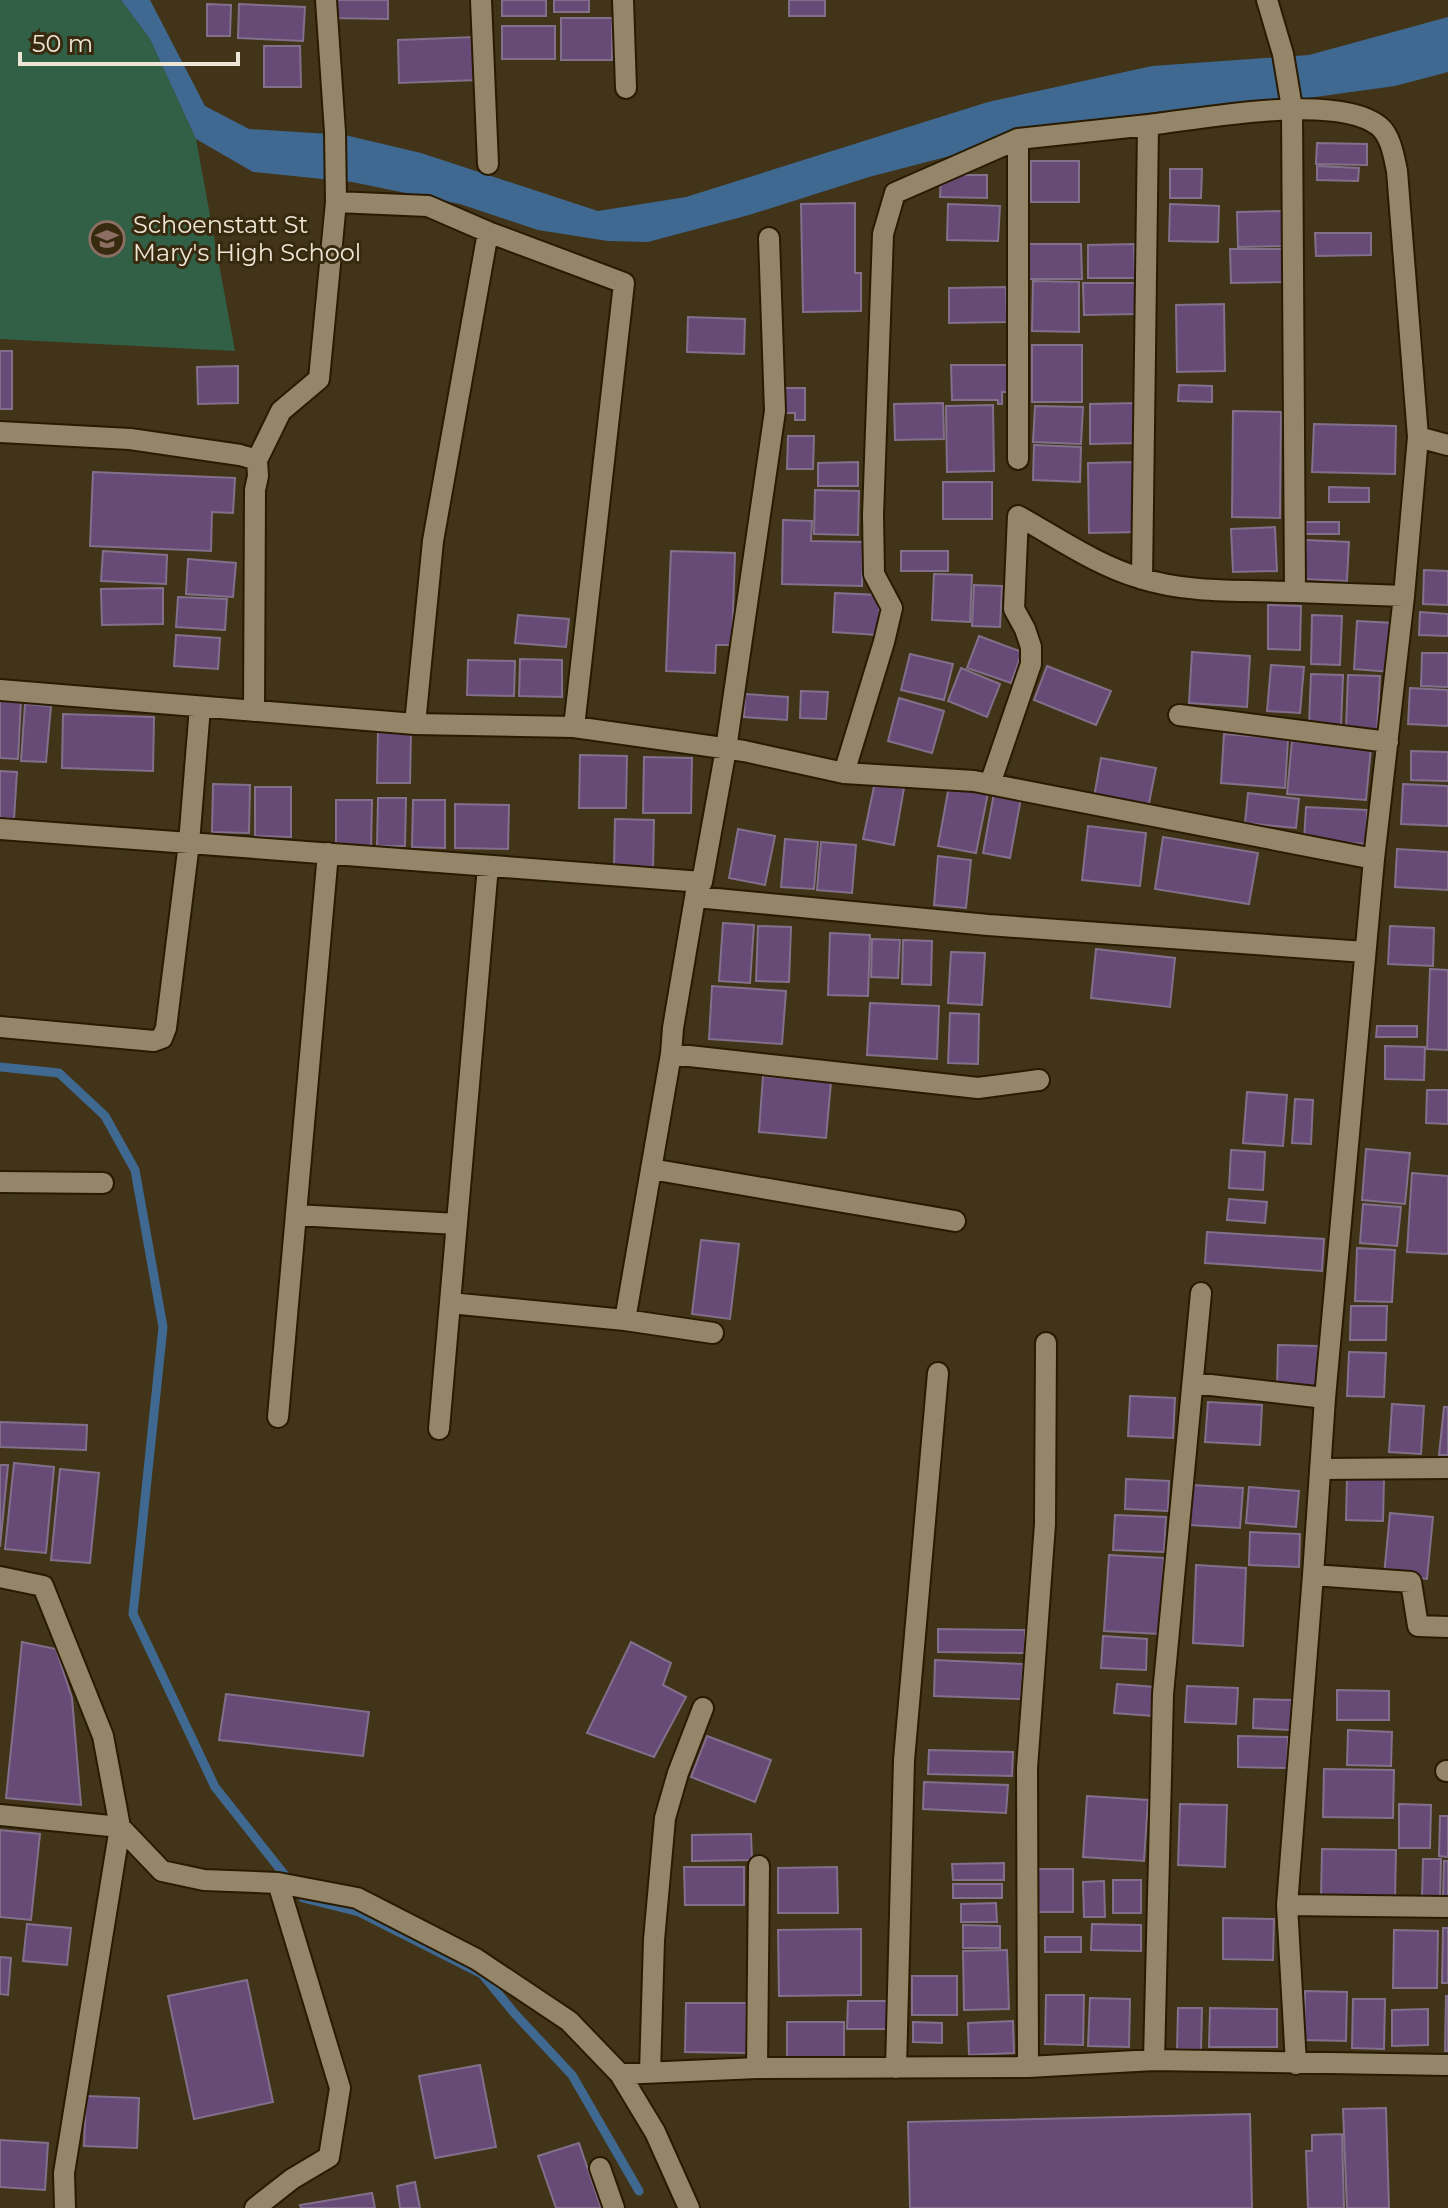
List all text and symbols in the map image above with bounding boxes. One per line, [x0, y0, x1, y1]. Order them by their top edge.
scale bar [20, 16, 238, 66]
text: 50 m [32, 29, 93, 58]
place label: Schoenstatt St Mary's High School [133, 210, 361, 267]
school or university icon: Schoenstatt St Mary's High School [88, 220, 126, 258]

